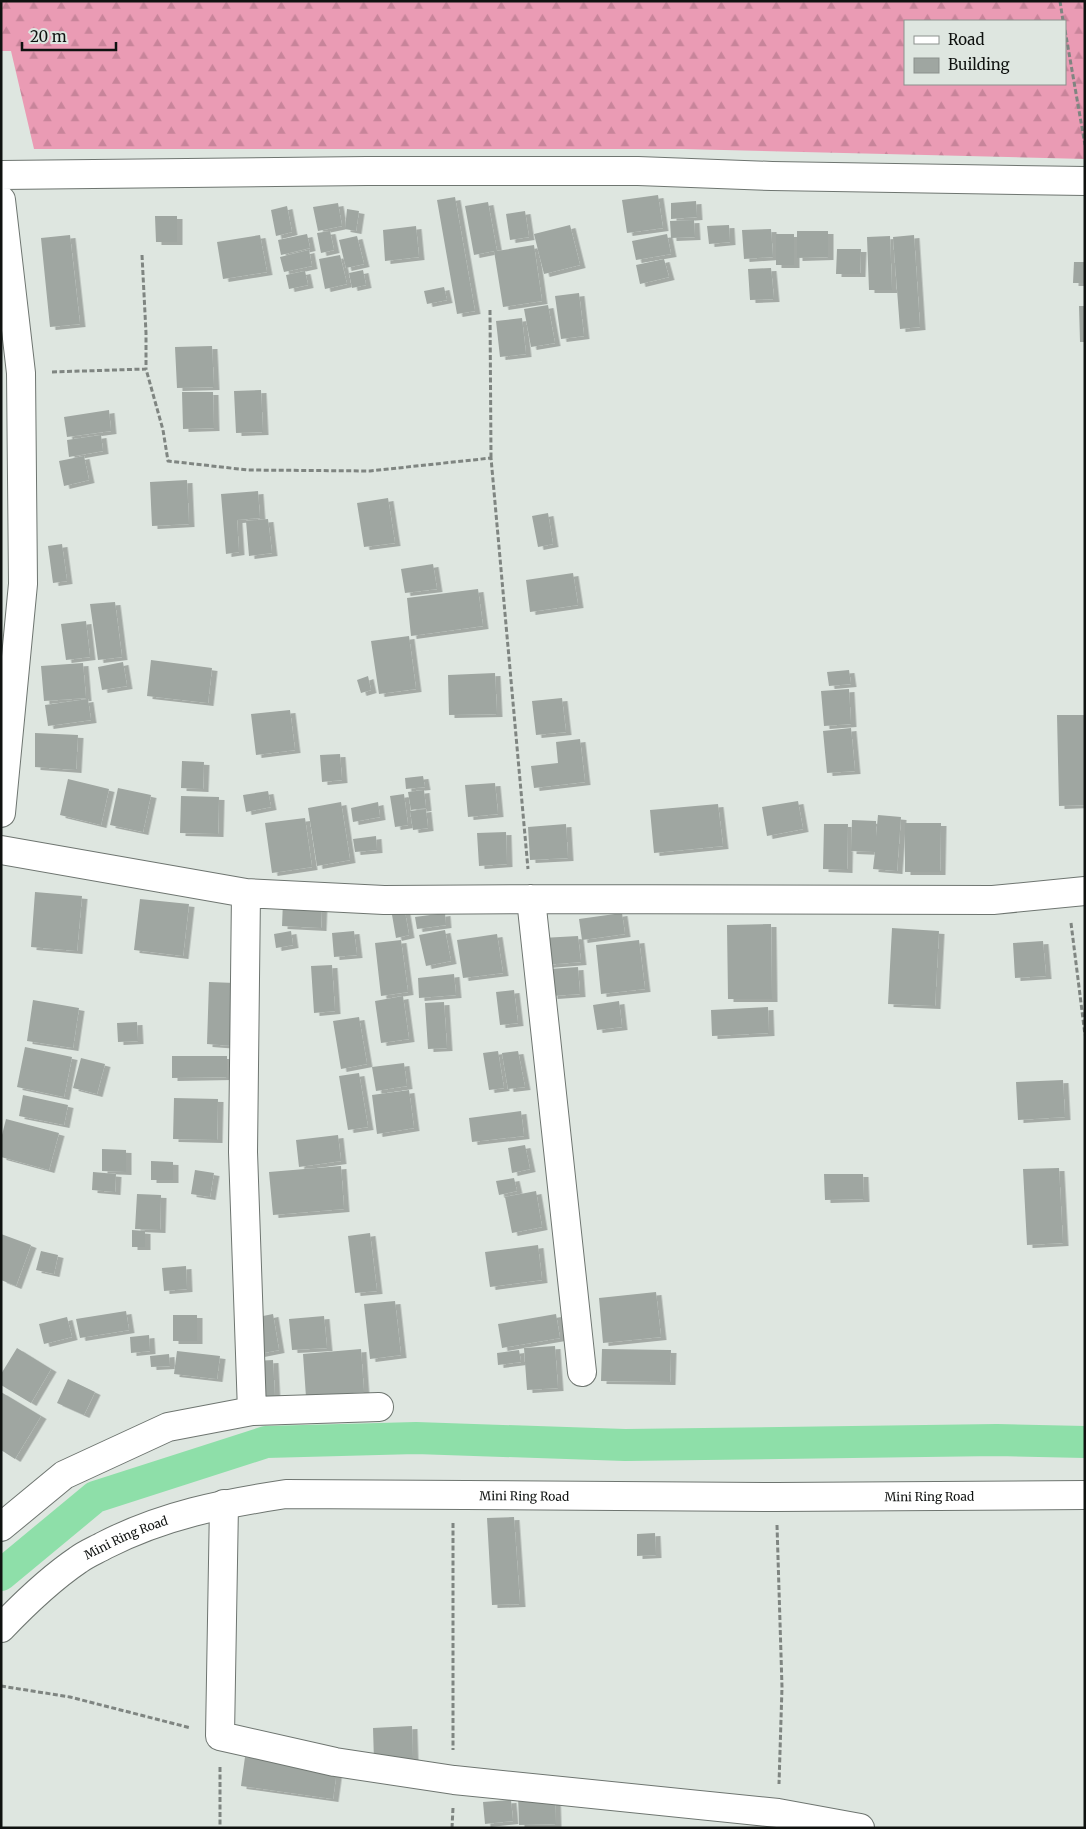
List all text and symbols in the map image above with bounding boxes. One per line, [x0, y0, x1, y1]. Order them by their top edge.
scale bar [22, 20, 116, 52]
legend [904, 20, 1066, 85]
text: 20 m [30, 27, 67, 46]
text: Road [948, 30, 984, 49]
text: Building [948, 55, 1010, 74]
street label: Mini Ring Road [479, 1488, 569, 1503]
street label: Mini Ring Road [884, 1488, 974, 1504]
street label: Mini Ring Road [81, 1512, 169, 1562]

